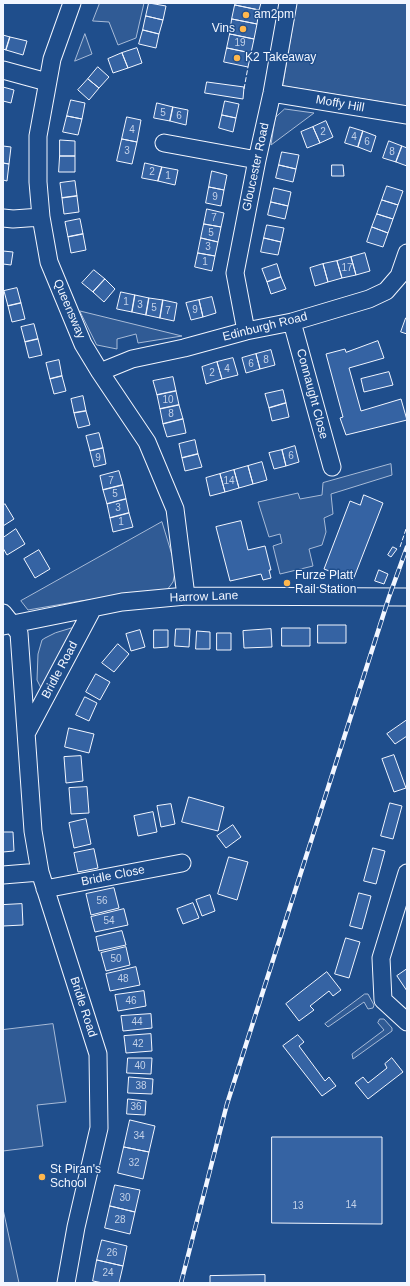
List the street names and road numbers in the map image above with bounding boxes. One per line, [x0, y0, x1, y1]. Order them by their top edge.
street label: Moffy Hill [315, 93, 365, 115]
street label: Gloucester Road [240, 121, 272, 213]
street label: Queensway [50, 277, 88, 341]
street label: Edinburgh Road [221, 310, 309, 344]
street label: Connaught Close [293, 347, 331, 441]
street label: Harrow Lane [169, 589, 239, 605]
street label: Bridle Road [39, 639, 81, 701]
street label: Bridle Close [80, 863, 146, 889]
street label: Bridle Road [66, 975, 100, 1039]

